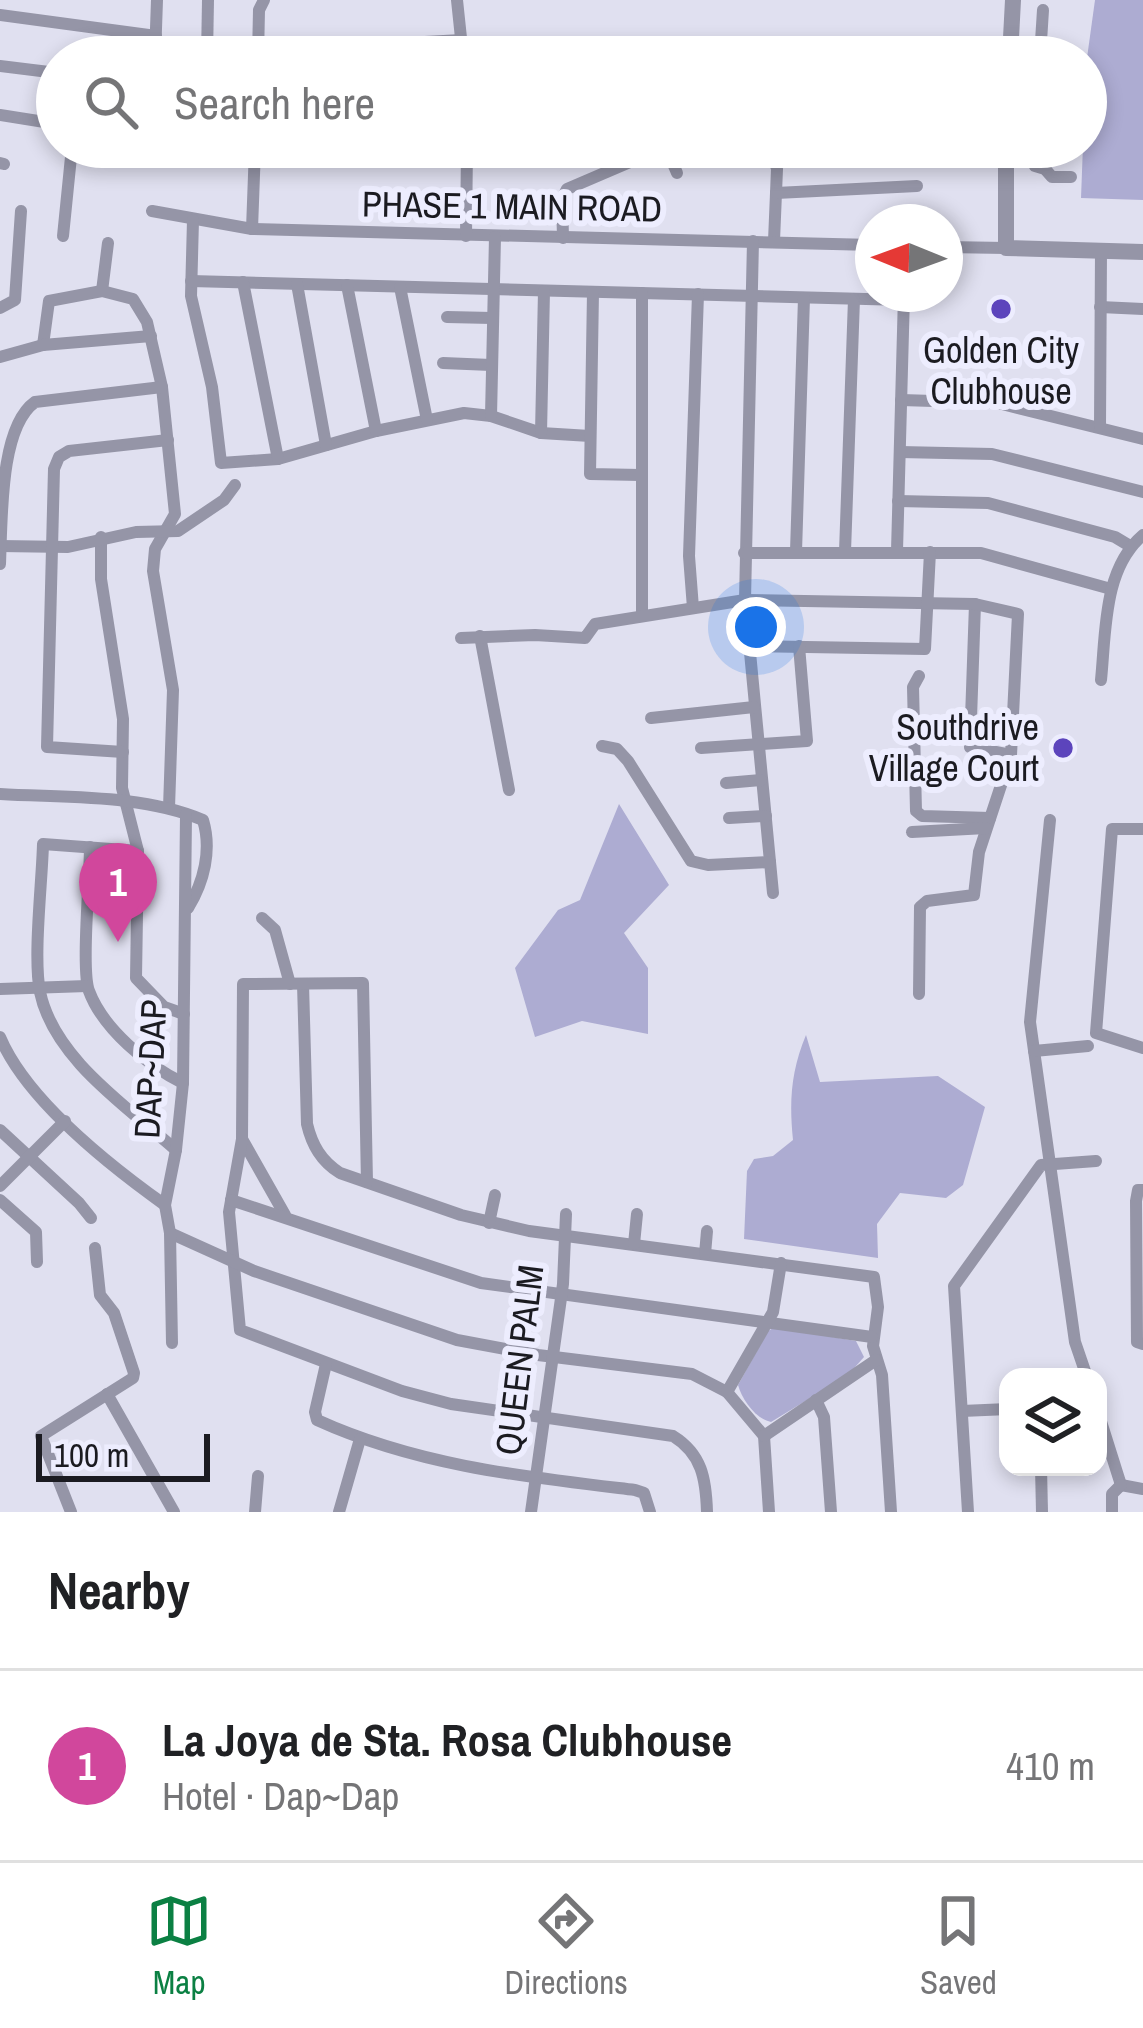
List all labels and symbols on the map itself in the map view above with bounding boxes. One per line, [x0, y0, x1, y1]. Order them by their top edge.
street label: PHASE 1 MAIN ROAD [361, 179, 663, 233]
north arrow [855, 204, 963, 312]
marker: Golden City Clubhouse [988, 296, 1014, 322]
place label: Golden City Clubhouse [923, 326, 1079, 415]
your location [726, 597, 786, 657]
place label: Southdrive Village Court [869, 703, 1039, 792]
marker: Southdrive Village Court [1050, 735, 1076, 761]
pin: 1 [79, 843, 157, 942]
street label: DAP~DAP [122, 999, 178, 1139]
street label: QUEEN PALM [484, 1262, 554, 1458]
scale bar [36, 1428, 210, 1481]

